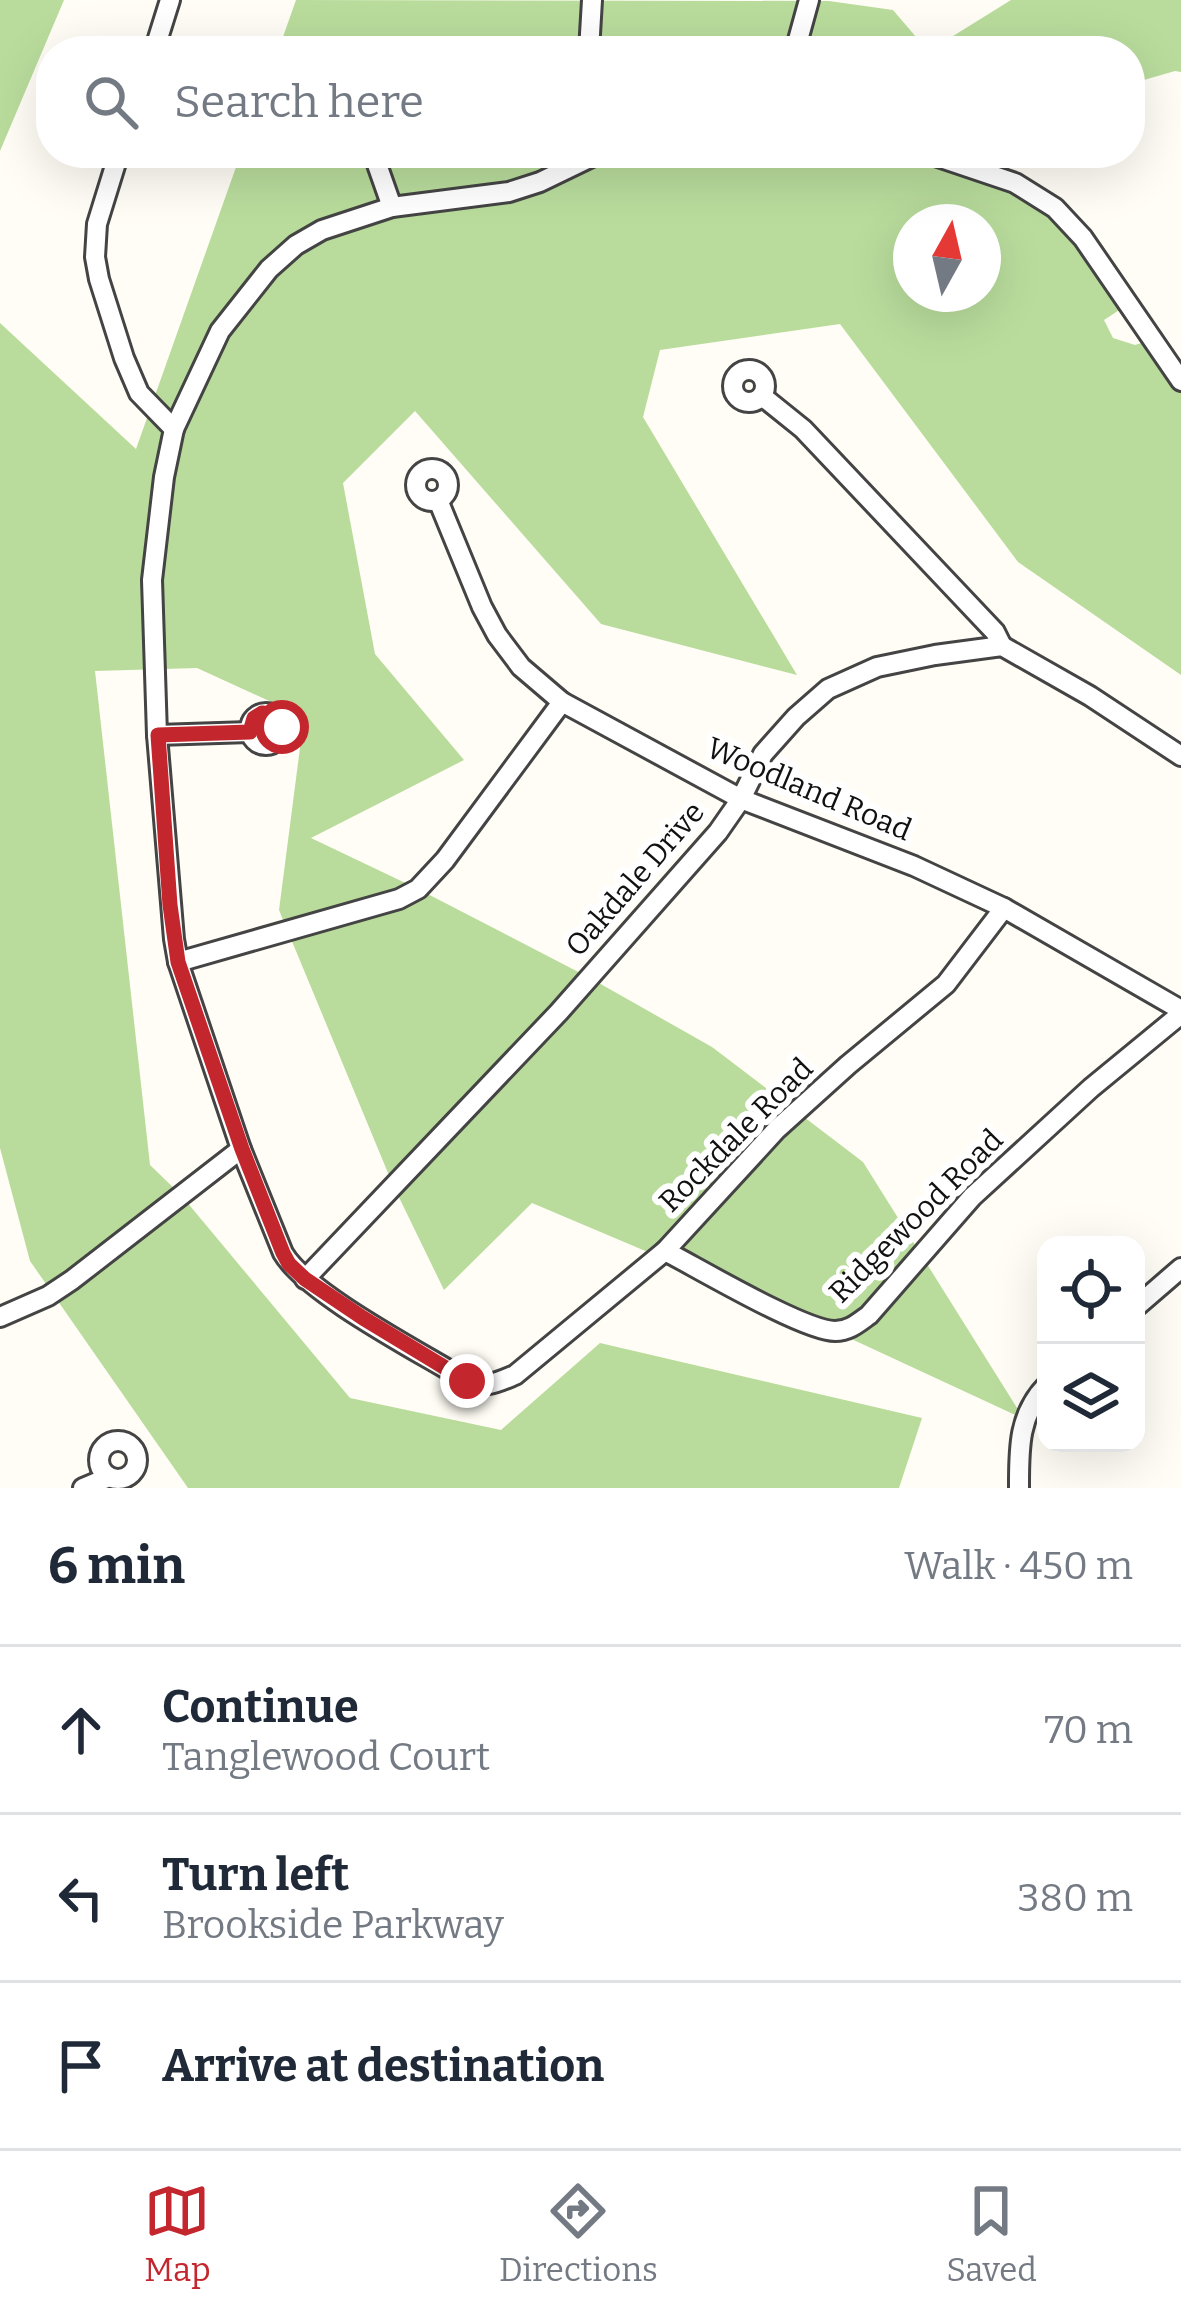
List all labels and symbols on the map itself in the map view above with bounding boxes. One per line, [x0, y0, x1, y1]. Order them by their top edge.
north arrow [893, 204, 1001, 312]
route start [255, 700, 309, 754]
street label: Woodland Road [701, 730, 917, 848]
street label: Oakdale Drive [558, 794, 712, 964]
street label: Rockdale Road [652, 1051, 820, 1219]
street label: Ridgewood Road [822, 1122, 1010, 1310]
route end [440, 1354, 494, 1408]

